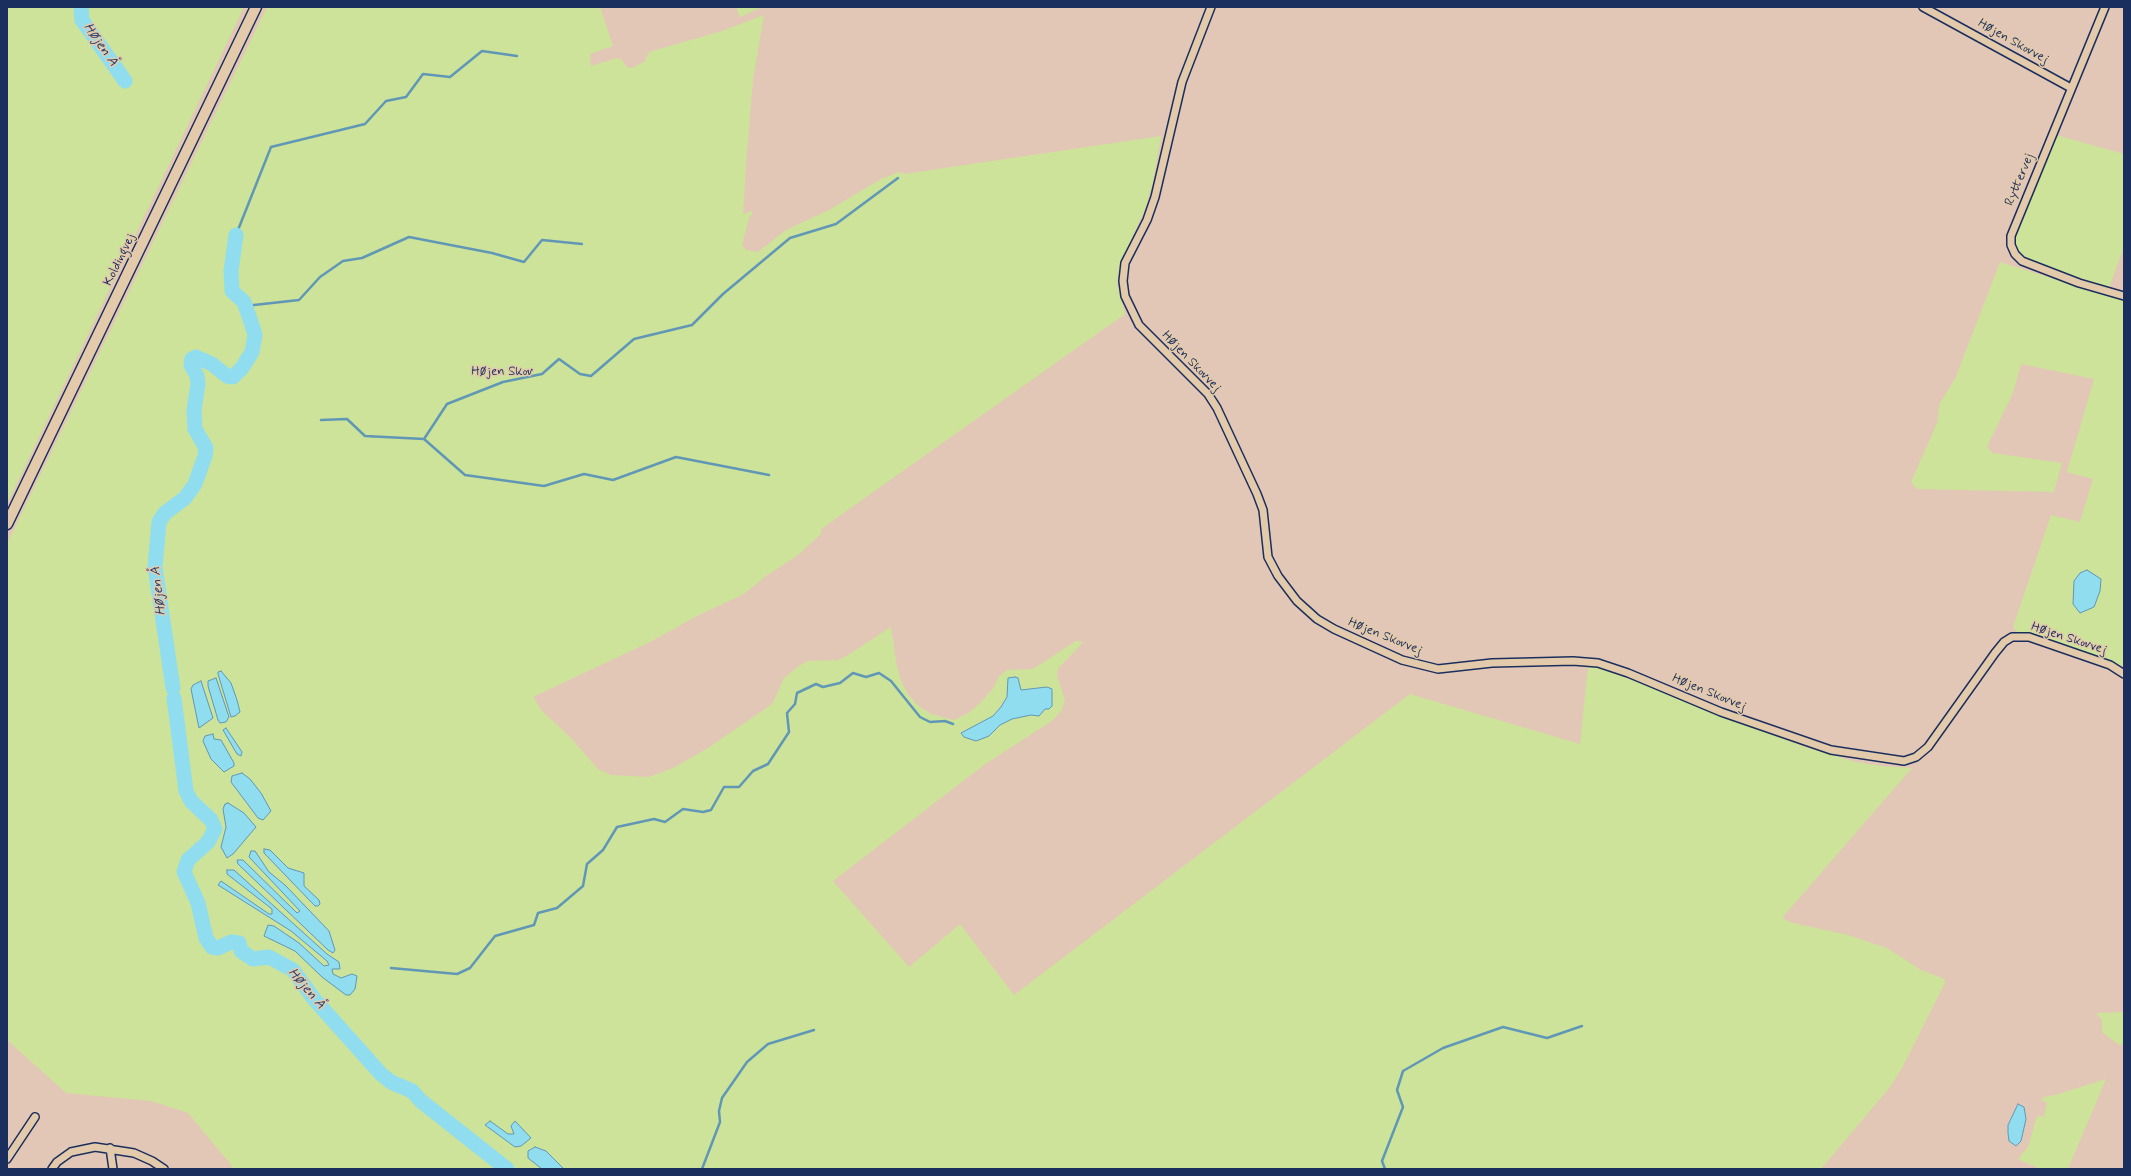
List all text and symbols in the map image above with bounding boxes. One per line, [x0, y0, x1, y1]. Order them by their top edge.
street label: Højen Skovvej [1975, 16, 2051, 68]
water label: Højen Å [79, 20, 121, 70]
street label: Ryttervej [2002, 152, 2038, 208]
street label: Koldingvej [101, 231, 139, 289]
street label: Højen Skovvej [1158, 328, 1224, 396]
park label: Højen Skov [471, 364, 533, 380]
water label: Højen Å [148, 566, 170, 616]
street label: Højen Skovvej [1345, 615, 1425, 659]
street label: Højen Skovvej [2029, 619, 2109, 659]
street label: Højen Skovvej [1669, 671, 1749, 715]
water label: Højen Å [284, 965, 328, 1013]

